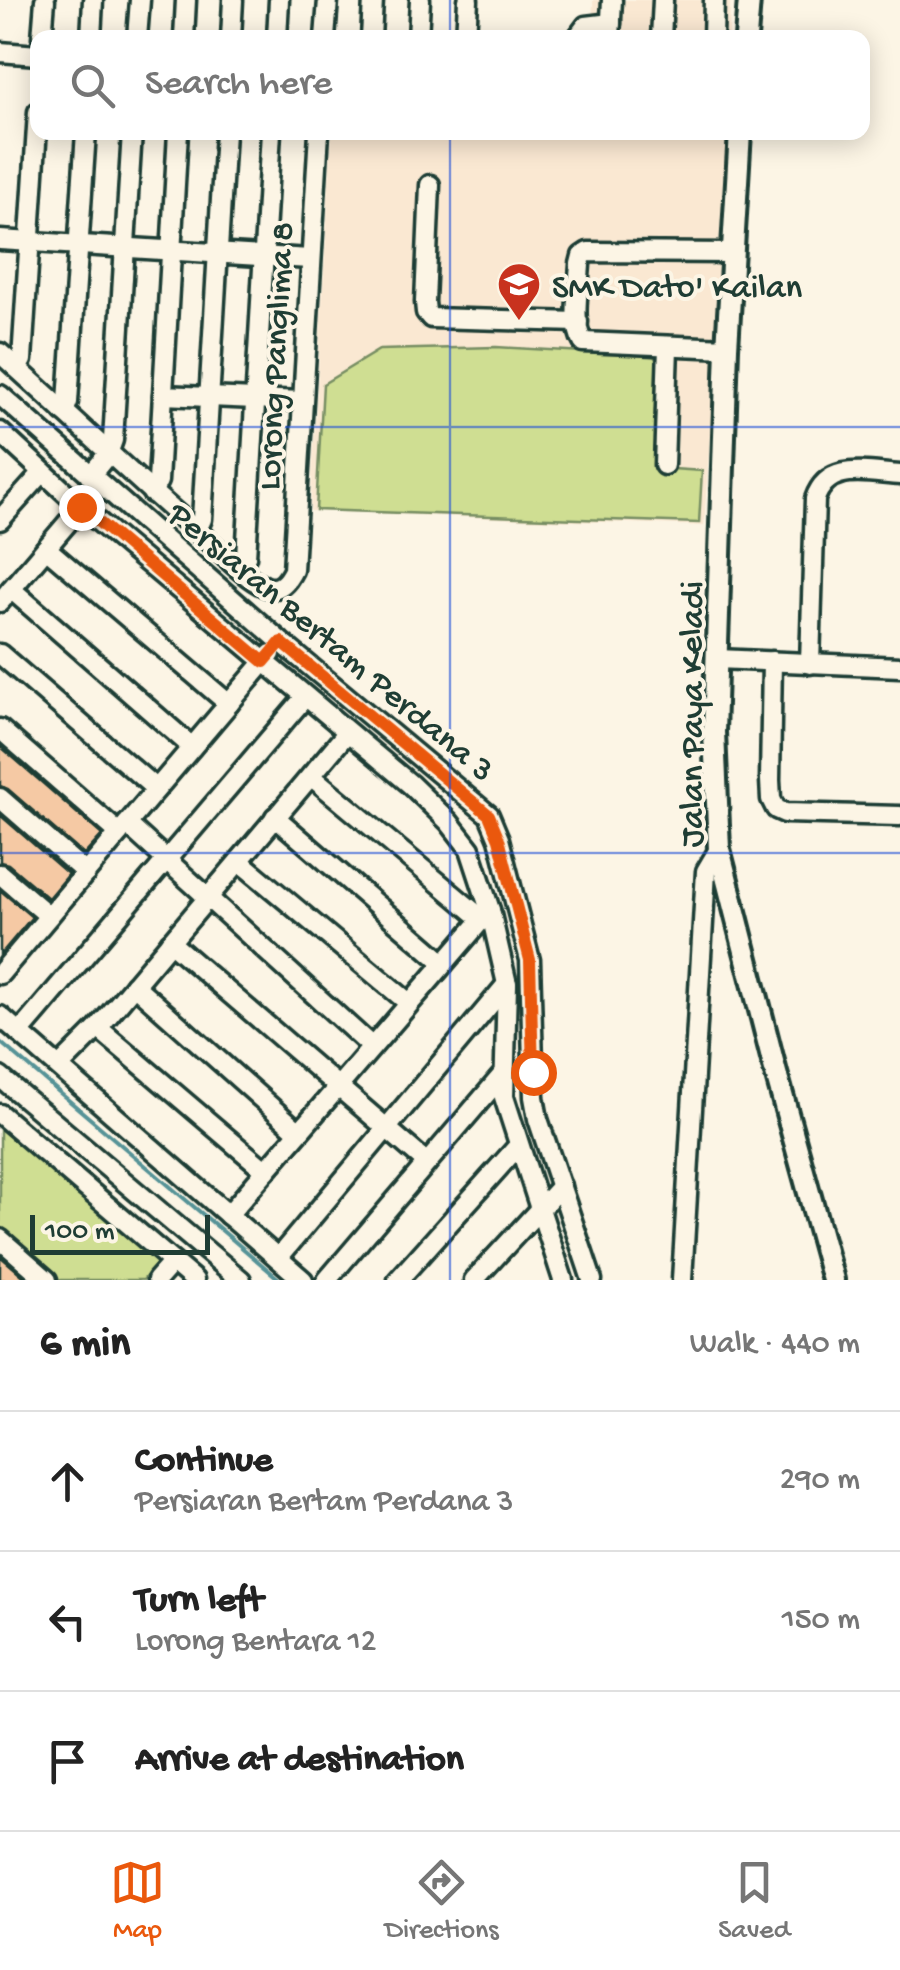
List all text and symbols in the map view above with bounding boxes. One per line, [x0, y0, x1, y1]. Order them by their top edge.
search box [30, 30, 870, 140]
icon: search [65, 58, 120, 113]
text: Search here [145, 63, 332, 107]
street label: Lorong Panglima 8 [251, 221, 306, 492]
school or university icon: SMK Dato' Kailan [496, 261, 542, 322]
place label: SMK Dato' Kailan [552, 269, 802, 310]
route end [59, 485, 105, 531]
street label: Persiaran Bertam Perdana 3 [157, 495, 501, 793]
street label: Jalan Paya Keladi [674, 581, 715, 847]
route start [511, 1050, 557, 1096]
scale bar [30, 1210, 210, 1254]
text: 100 m [45, 1216, 115, 1249]
text: 6 min [40, 1321, 130, 1370]
text: Walk · 440 m [690, 1326, 860, 1364]
text: Continue [135, 1440, 273, 1484]
icon: ahead [40, 1454, 95, 1509]
text: 290 m [780, 1462, 860, 1500]
text: Persiaran Bertam Perdana 3 [135, 1484, 513, 1522]
text: Turn left [135, 1580, 263, 1624]
icon: left [40, 1594, 95, 1649]
text: 150 m [782, 1602, 860, 1640]
text: Lorong Bentara 12 [135, 1624, 376, 1662]
icon: arrive [40, 1734, 95, 1789]
text: Arrive at destination [135, 1739, 464, 1783]
tab: Map [110, 1855, 165, 1948]
tab: Directions [385, 1855, 499, 1948]
tab: Saved [718, 1855, 790, 1948]

